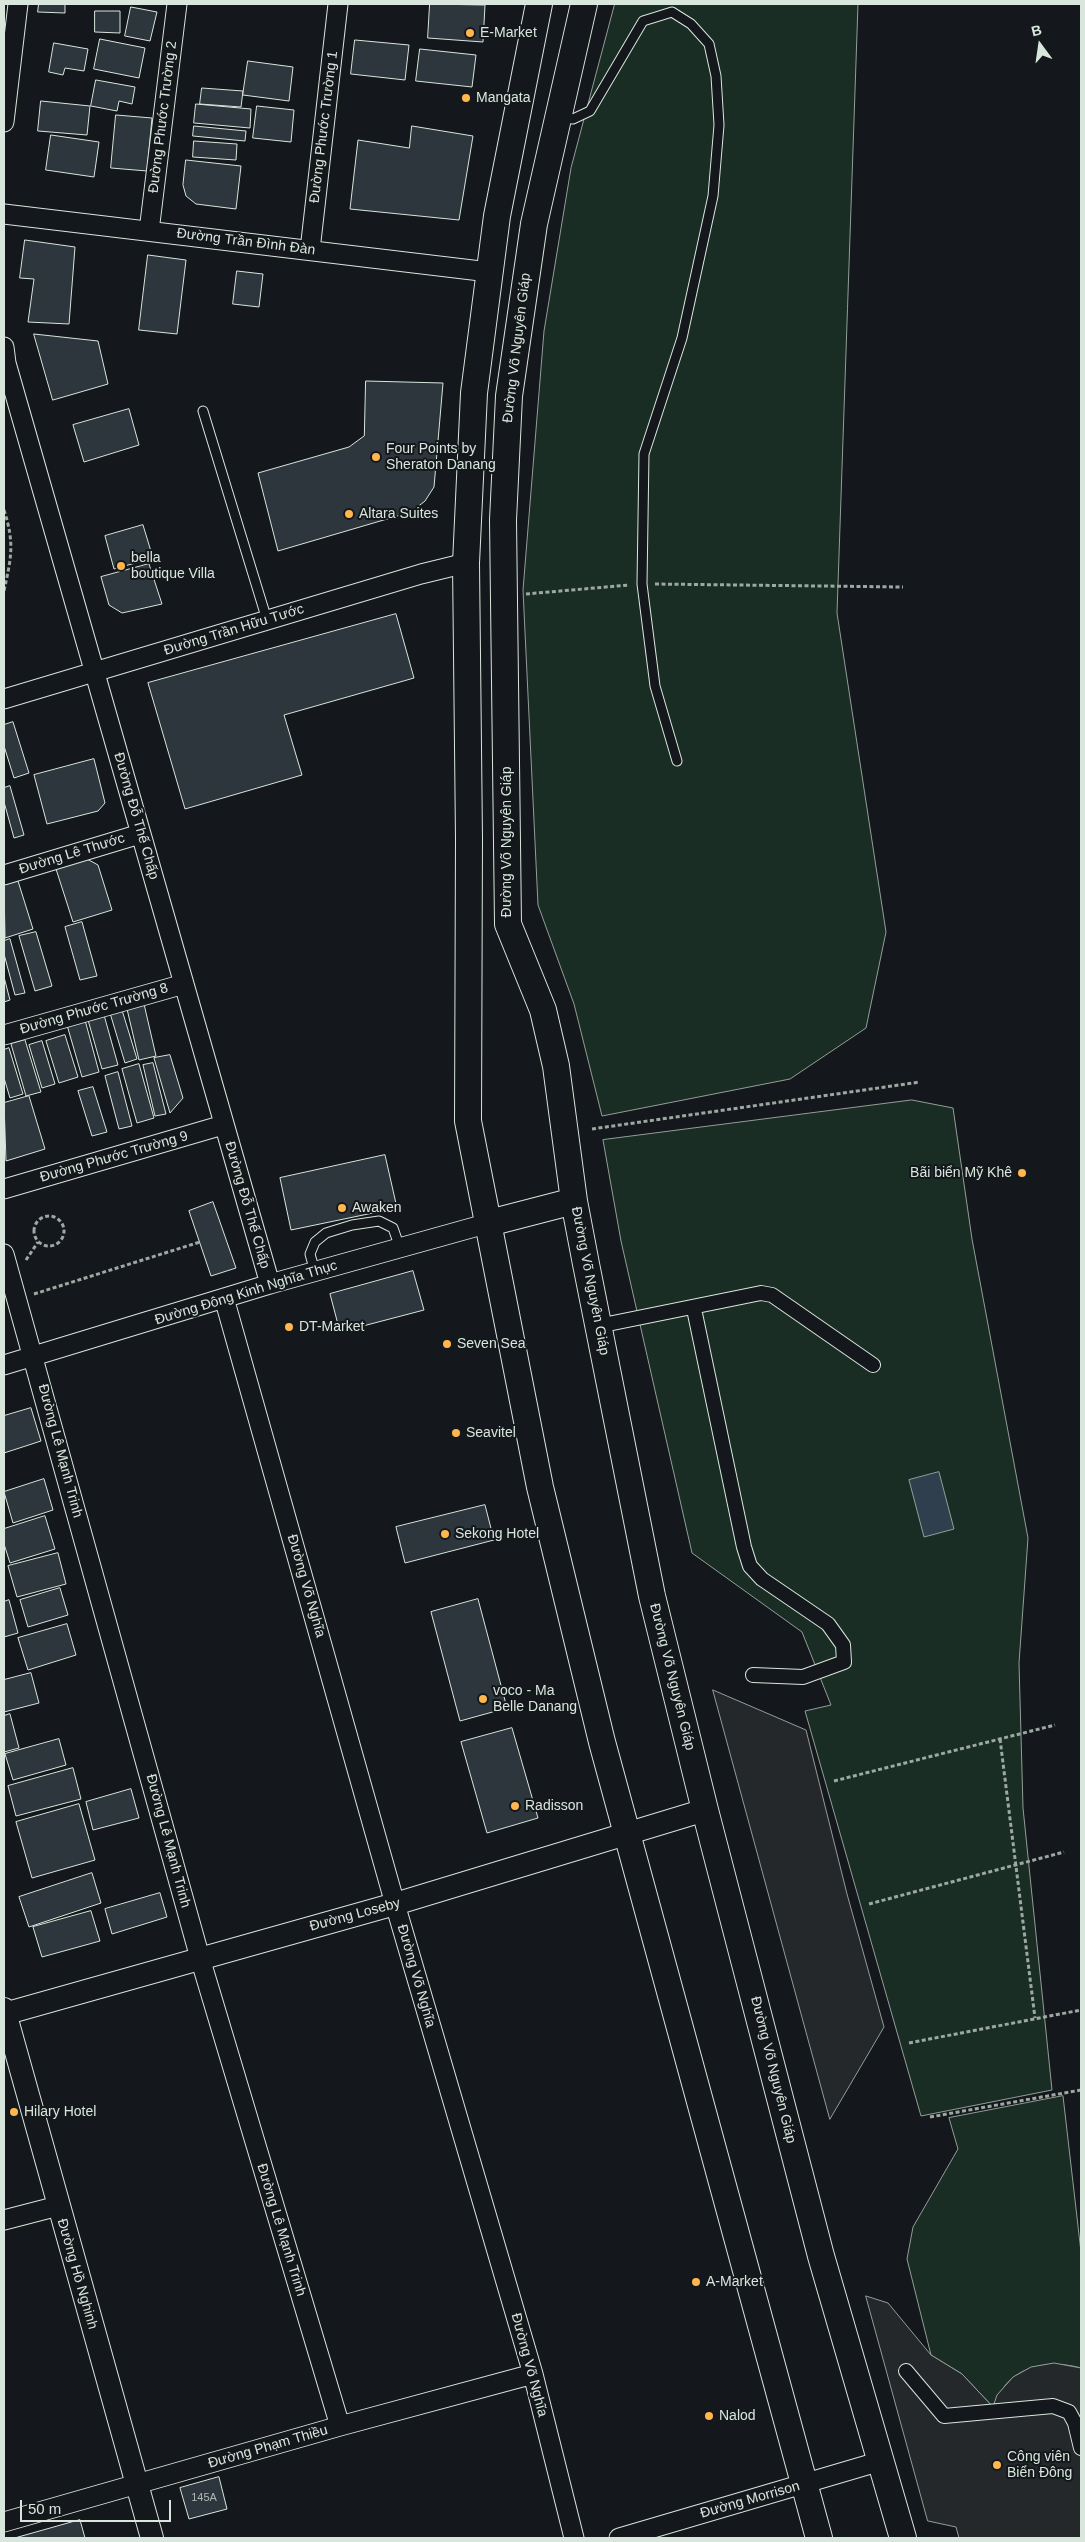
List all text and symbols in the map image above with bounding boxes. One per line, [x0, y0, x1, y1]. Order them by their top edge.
north arrow [1015, 20, 1065, 70]
text: B [1030, 21, 1043, 39]
place label: E-Market [480, 25, 537, 41]
marker: E-Market [464, 27, 476, 39]
street label: Đường Phước Trường 2 [145, 40, 181, 194]
street label: Đường Phước Trường 1 [306, 50, 342, 204]
place label: Mangata [476, 90, 530, 106]
marker: Mangata [460, 92, 472, 104]
street label: Đường Trần Đình Đàn [176, 225, 316, 259]
street label: Đường Võ Nguyên Giáp [499, 272, 535, 424]
place label: Four Points by Sheraton Danang [386, 441, 496, 474]
marker: Four Points by Sheraton Danang [370, 451, 382, 463]
place label: Altara Suites [359, 506, 438, 522]
marker: Altara Suites [343, 508, 355, 520]
place label: bella boutique Villa [131, 550, 215, 582]
marker: bella boutique Villa [115, 560, 127, 572]
street label: Đường Trần Hữu Tước [162, 601, 306, 659]
street label: Đường Đỗ Thế Chấp [110, 751, 162, 881]
street label: Đường Võ Nguyên Giáp [499, 767, 515, 917]
street label: Đường Lê Thước [17, 830, 127, 878]
street label: Đường Phước Trường 8 [18, 980, 170, 1038]
street label: Đường Phước Trường 9 [38, 1128, 190, 1186]
street label: Đường Đỗ Thế Chấp [221, 1140, 273, 1270]
place label: Bãi biển Mỹ Khê [910, 1165, 1012, 1181]
marker: Bãi biển Mỹ Khê [1016, 1167, 1028, 1179]
place label: Awaken [352, 1200, 402, 1216]
marker: Awaken [336, 1202, 348, 1214]
street label: Đường Võ Nguyên Giáp [567, 1205, 613, 1357]
street label: Đường Đông Kinh Nghĩa Thục [153, 1257, 339, 1329]
place label: DT-Market [299, 1319, 364, 1335]
marker: DT-Market [283, 1321, 295, 1333]
place label: Seven Sea [457, 1336, 525, 1352]
marker: Seven Sea [441, 1338, 453, 1350]
street label: Đường Lê Mạnh Trinh [34, 1382, 86, 1520]
place label: Seavitel [466, 1425, 516, 1441]
marker: Seavitel [450, 1427, 462, 1439]
place label: Sekong Hotel [455, 1526, 539, 1542]
marker: Sekong Hotel [439, 1528, 451, 1540]
street label: Đường Võ Nghĩa [283, 1532, 329, 1640]
street label: Đường Võ Nguyên Giáp [646, 1602, 698, 1752]
place label: voco - Ma Belle Danang [493, 1683, 577, 1715]
marker: voco - Ma Belle Danang [477, 1693, 489, 1705]
street label: Đường Lê Mạnh Trinh [142, 1772, 194, 1910]
place label: Radisson [525, 1798, 583, 1814]
marker: Radisson [509, 1800, 521, 1812]
street label: Đường Loseby [308, 1895, 402, 1935]
street label: Đường Võ Nghĩa [393, 1922, 439, 2030]
street label: Đường Võ Nguyên Giáp [747, 1995, 799, 2145]
place label: Hilary Hotel [24, 2104, 96, 2120]
marker: Hilary Hotel [8, 2106, 20, 2118]
street label: Đường Lê Mạnh Trinh [253, 2162, 309, 2298]
street label: Đường Hồ Nghinh [53, 2217, 101, 2331]
place label: A-Market [706, 2274, 763, 2290]
marker: A-Market [690, 2276, 702, 2288]
street label: Đường Võ Nghĩa [507, 2311, 551, 2419]
place label: Nalod [719, 2408, 756, 2424]
marker: Nalod [703, 2410, 715, 2422]
street label: Đường Phạm Thiều [206, 2422, 330, 2472]
place label: Công viên Biển Đông [1007, 2449, 1072, 2482]
marker: Công viên Biển Đông [991, 2459, 1003, 2471]
street label: Đường Morrison [698, 2478, 802, 2522]
scale bar [22, 2490, 174, 2522]
house number: 145A [191, 2491, 217, 2505]
text: 50 m [28, 2500, 61, 2517]

